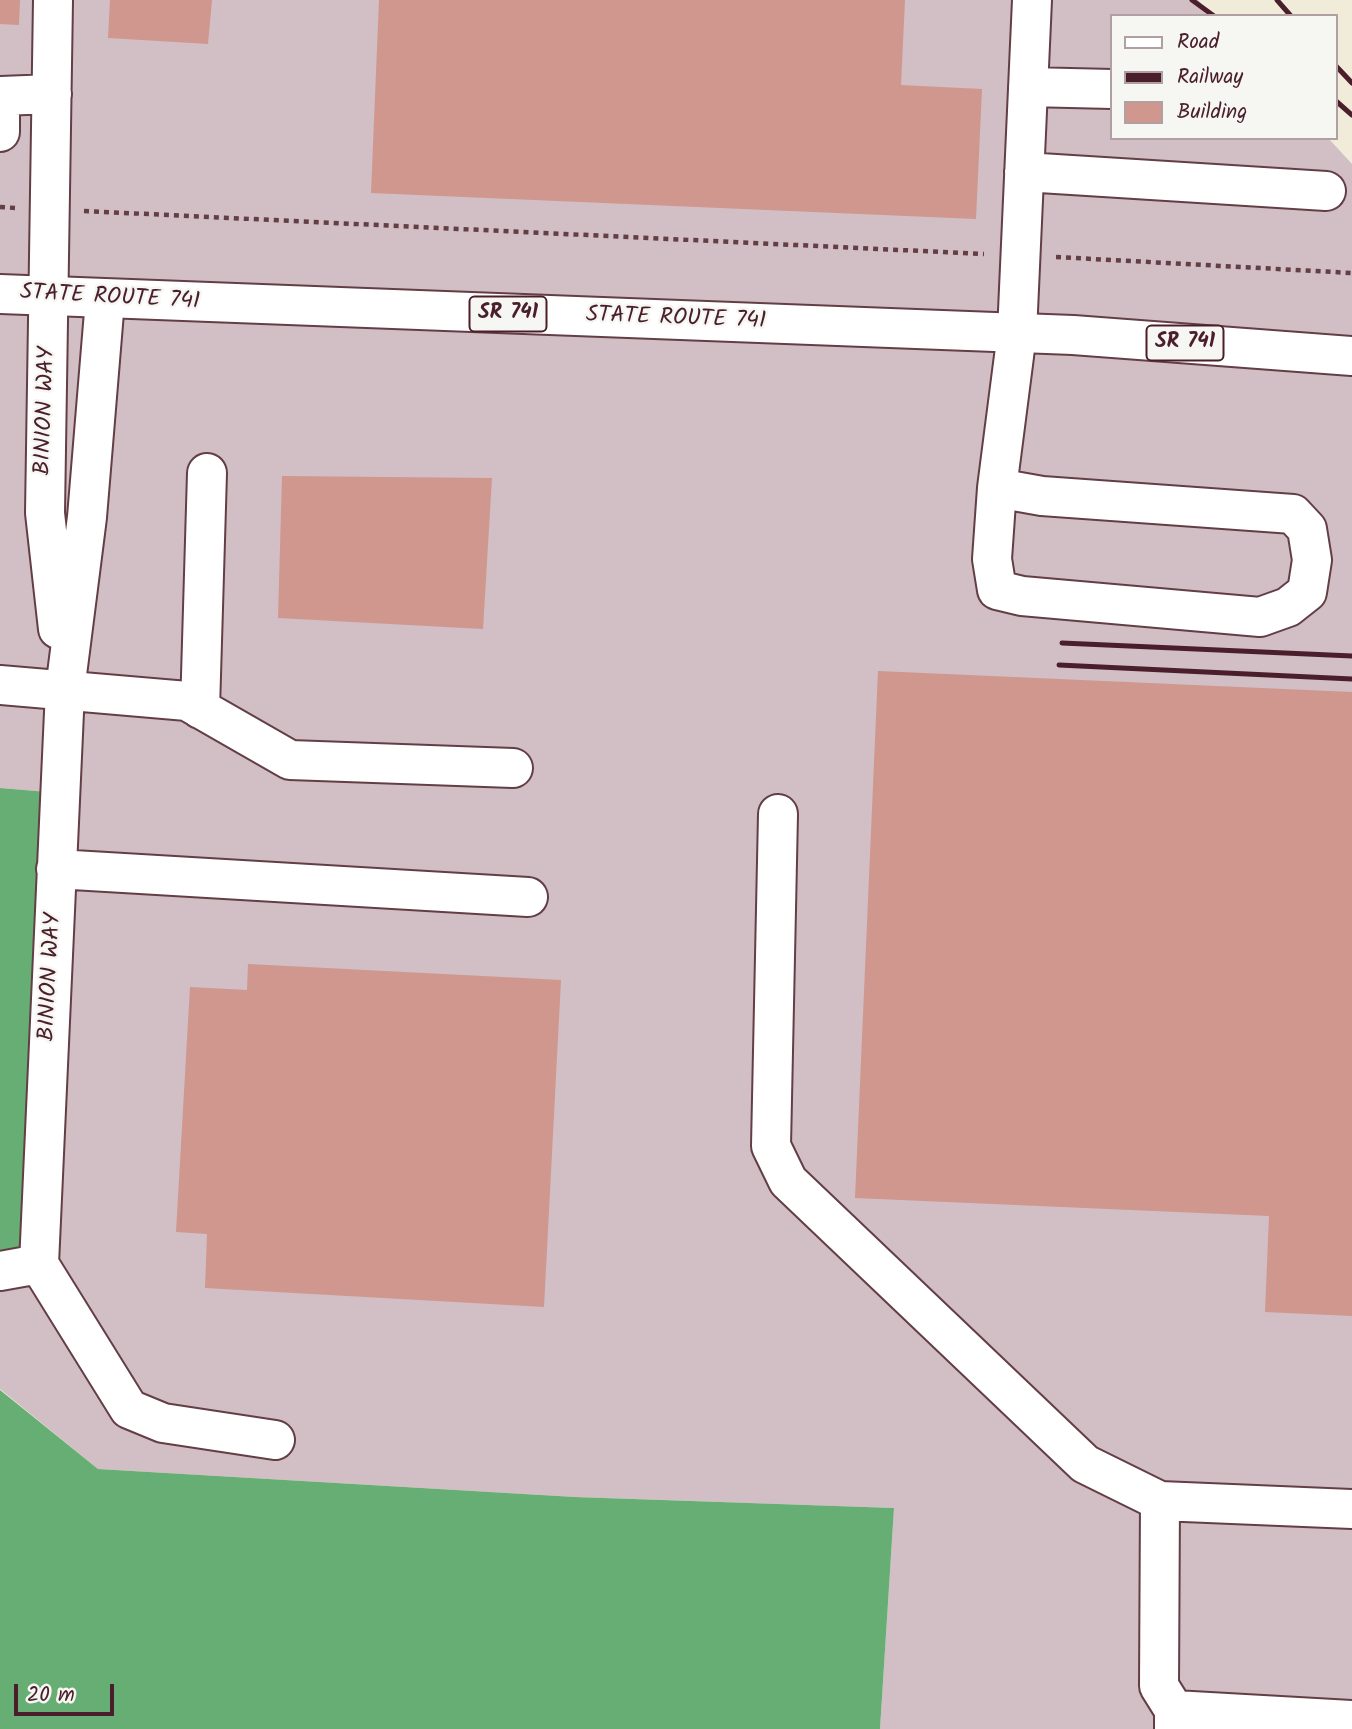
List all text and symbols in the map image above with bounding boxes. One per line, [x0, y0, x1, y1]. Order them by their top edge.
legend [1110, 14, 1338, 140]
text: Road [1177, 26, 1219, 59]
text: Railway [1177, 61, 1243, 94]
text: Building [1177, 96, 1247, 129]
street label: STATE ROUTE 741 [19, 281, 201, 317]
road number: SR 741 [470, 296, 546, 332]
street label: STATE ROUTE 741 [585, 303, 767, 337]
road number: SR 741 [1146, 326, 1224, 360]
street label: BINION WAY [31, 346, 63, 476]
street label: BINION WAY [35, 912, 69, 1042]
scale bar [18, 1670, 117, 1714]
text: 20 m [27, 1679, 75, 1712]

